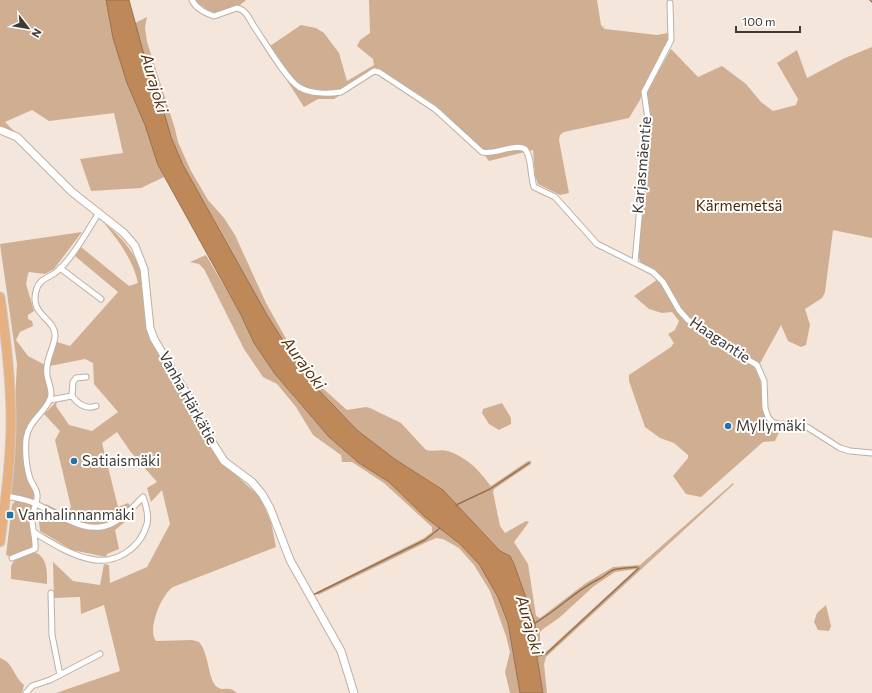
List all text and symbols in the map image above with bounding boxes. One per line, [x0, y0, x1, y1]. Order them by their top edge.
north arrow [8, 8, 48, 48]
scale bar [736, 8, 800, 34]
text: 100 m [742, 14, 776, 28]
text: N [29, 27, 45, 40]
water label: Aurajoki [138, 50, 173, 116]
street label: Karjasmäentie [628, 115, 654, 214]
park label: Kärmemetsä [696, 196, 782, 214]
street label: Haagantie [687, 312, 754, 366]
water label: Aurajoki [278, 332, 331, 393]
street label: Vanha Härkätie [156, 348, 222, 447]
place label: Myllymäki [736, 416, 806, 434]
marker: Myllymäki [723, 421, 733, 431]
place label: Satiaismäki [82, 451, 160, 469]
marker: Satiaismäki [69, 456, 79, 466]
place label: Vanhalinnanmäki [18, 505, 135, 523]
marker: Vanhalinnanmäki [5, 510, 15, 520]
water label: Aurajoki [513, 592, 548, 658]

